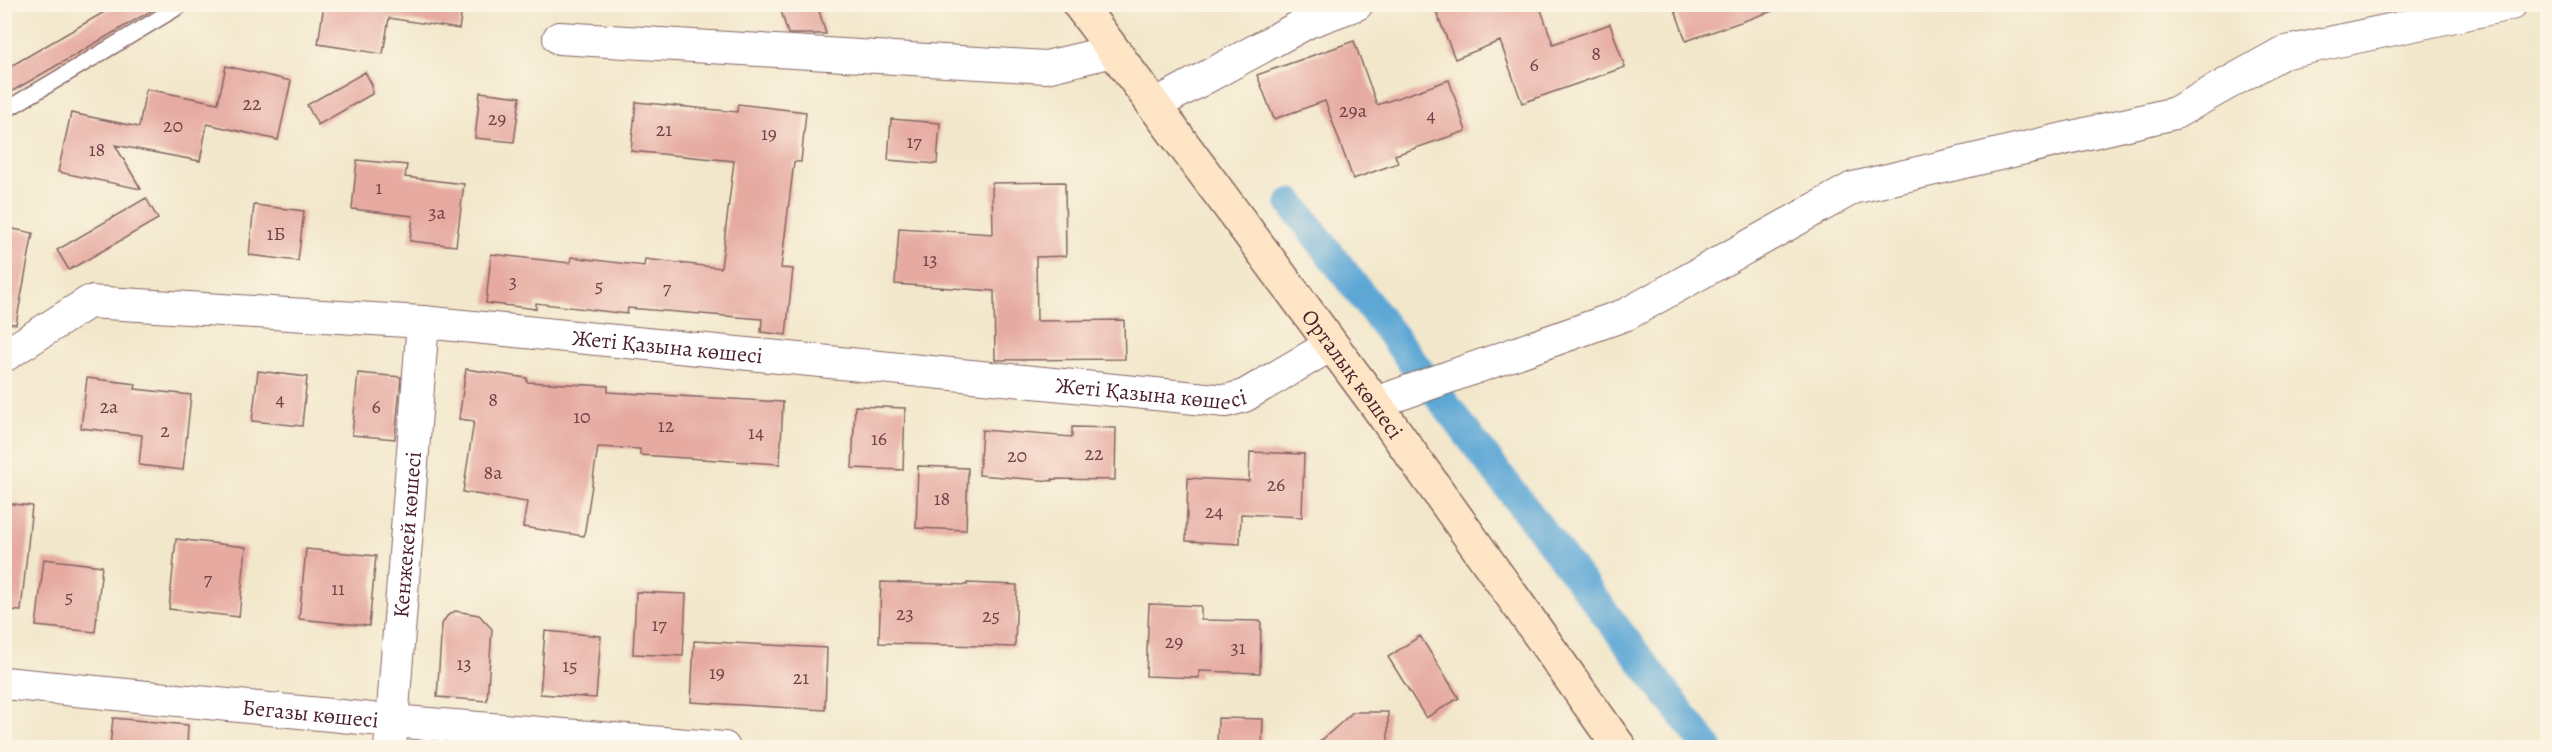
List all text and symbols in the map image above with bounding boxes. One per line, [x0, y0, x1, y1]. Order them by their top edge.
house number: 8 [1591, 40, 1601, 67]
house number: 6 [1529, 51, 1539, 78]
house number: 22 [243, 90, 262, 117]
house number: 29а [1339, 97, 1368, 124]
house number: 4 [1426, 102, 1436, 129]
house number: 29 [488, 105, 506, 132]
house number: 20 [163, 112, 183, 139]
house number: 21 [656, 116, 672, 143]
house number: 19 [761, 120, 777, 147]
house number: 17 [906, 128, 922, 155]
house number: 18 [89, 136, 105, 163]
house number: 1 [376, 174, 383, 201]
house number: 3а [428, 199, 447, 226]
house number: 1Б [267, 220, 285, 247]
house number: 13 [922, 246, 938, 273]
house number: 3 [509, 268, 517, 295]
house number: 5 [595, 272, 603, 299]
house number: 7 [663, 274, 672, 301]
street label: Орталық көшесі [1294, 303, 1410, 445]
street label: Жеті Қазына көшесі [571, 323, 764, 371]
street label: Жеті Қазына көшесі [1054, 370, 1250, 417]
house number: 4 [275, 386, 285, 413]
house number: 8 [488, 386, 498, 413]
house number: 2а [100, 393, 119, 420]
house number: 6 [371, 393, 381, 420]
house number: 10 [573, 403, 591, 430]
house number: 12 [658, 412, 675, 439]
house number: 2 [160, 417, 170, 444]
house number: 14 [748, 419, 764, 446]
house number: 16 [871, 425, 887, 452]
house number: 22 [1085, 440, 1104, 467]
house number: 20 [1007, 442, 1027, 469]
street label: Кенжекей көшесі [386, 450, 429, 619]
house number: 8а [484, 459, 503, 486]
house number: 26 [1267, 471, 1285, 498]
house number: 18 [934, 485, 950, 512]
house number: 24 [1205, 498, 1223, 525]
house number: 7 [204, 565, 213, 592]
house number: 11 [331, 575, 345, 602]
house number: 5 [65, 583, 73, 610]
house number: 23 [896, 600, 914, 627]
house number: 25 [982, 602, 1000, 629]
house number: 17 [651, 611, 667, 638]
house number: 29 [1165, 628, 1183, 655]
house number: 31 [1230, 634, 1246, 661]
house number: 13 [456, 650, 472, 677]
house number: 15 [562, 652, 578, 679]
house number: 19 [709, 659, 725, 686]
house number: 21 [793, 664, 809, 691]
street label: Бегазы көшесі [241, 692, 380, 736]

